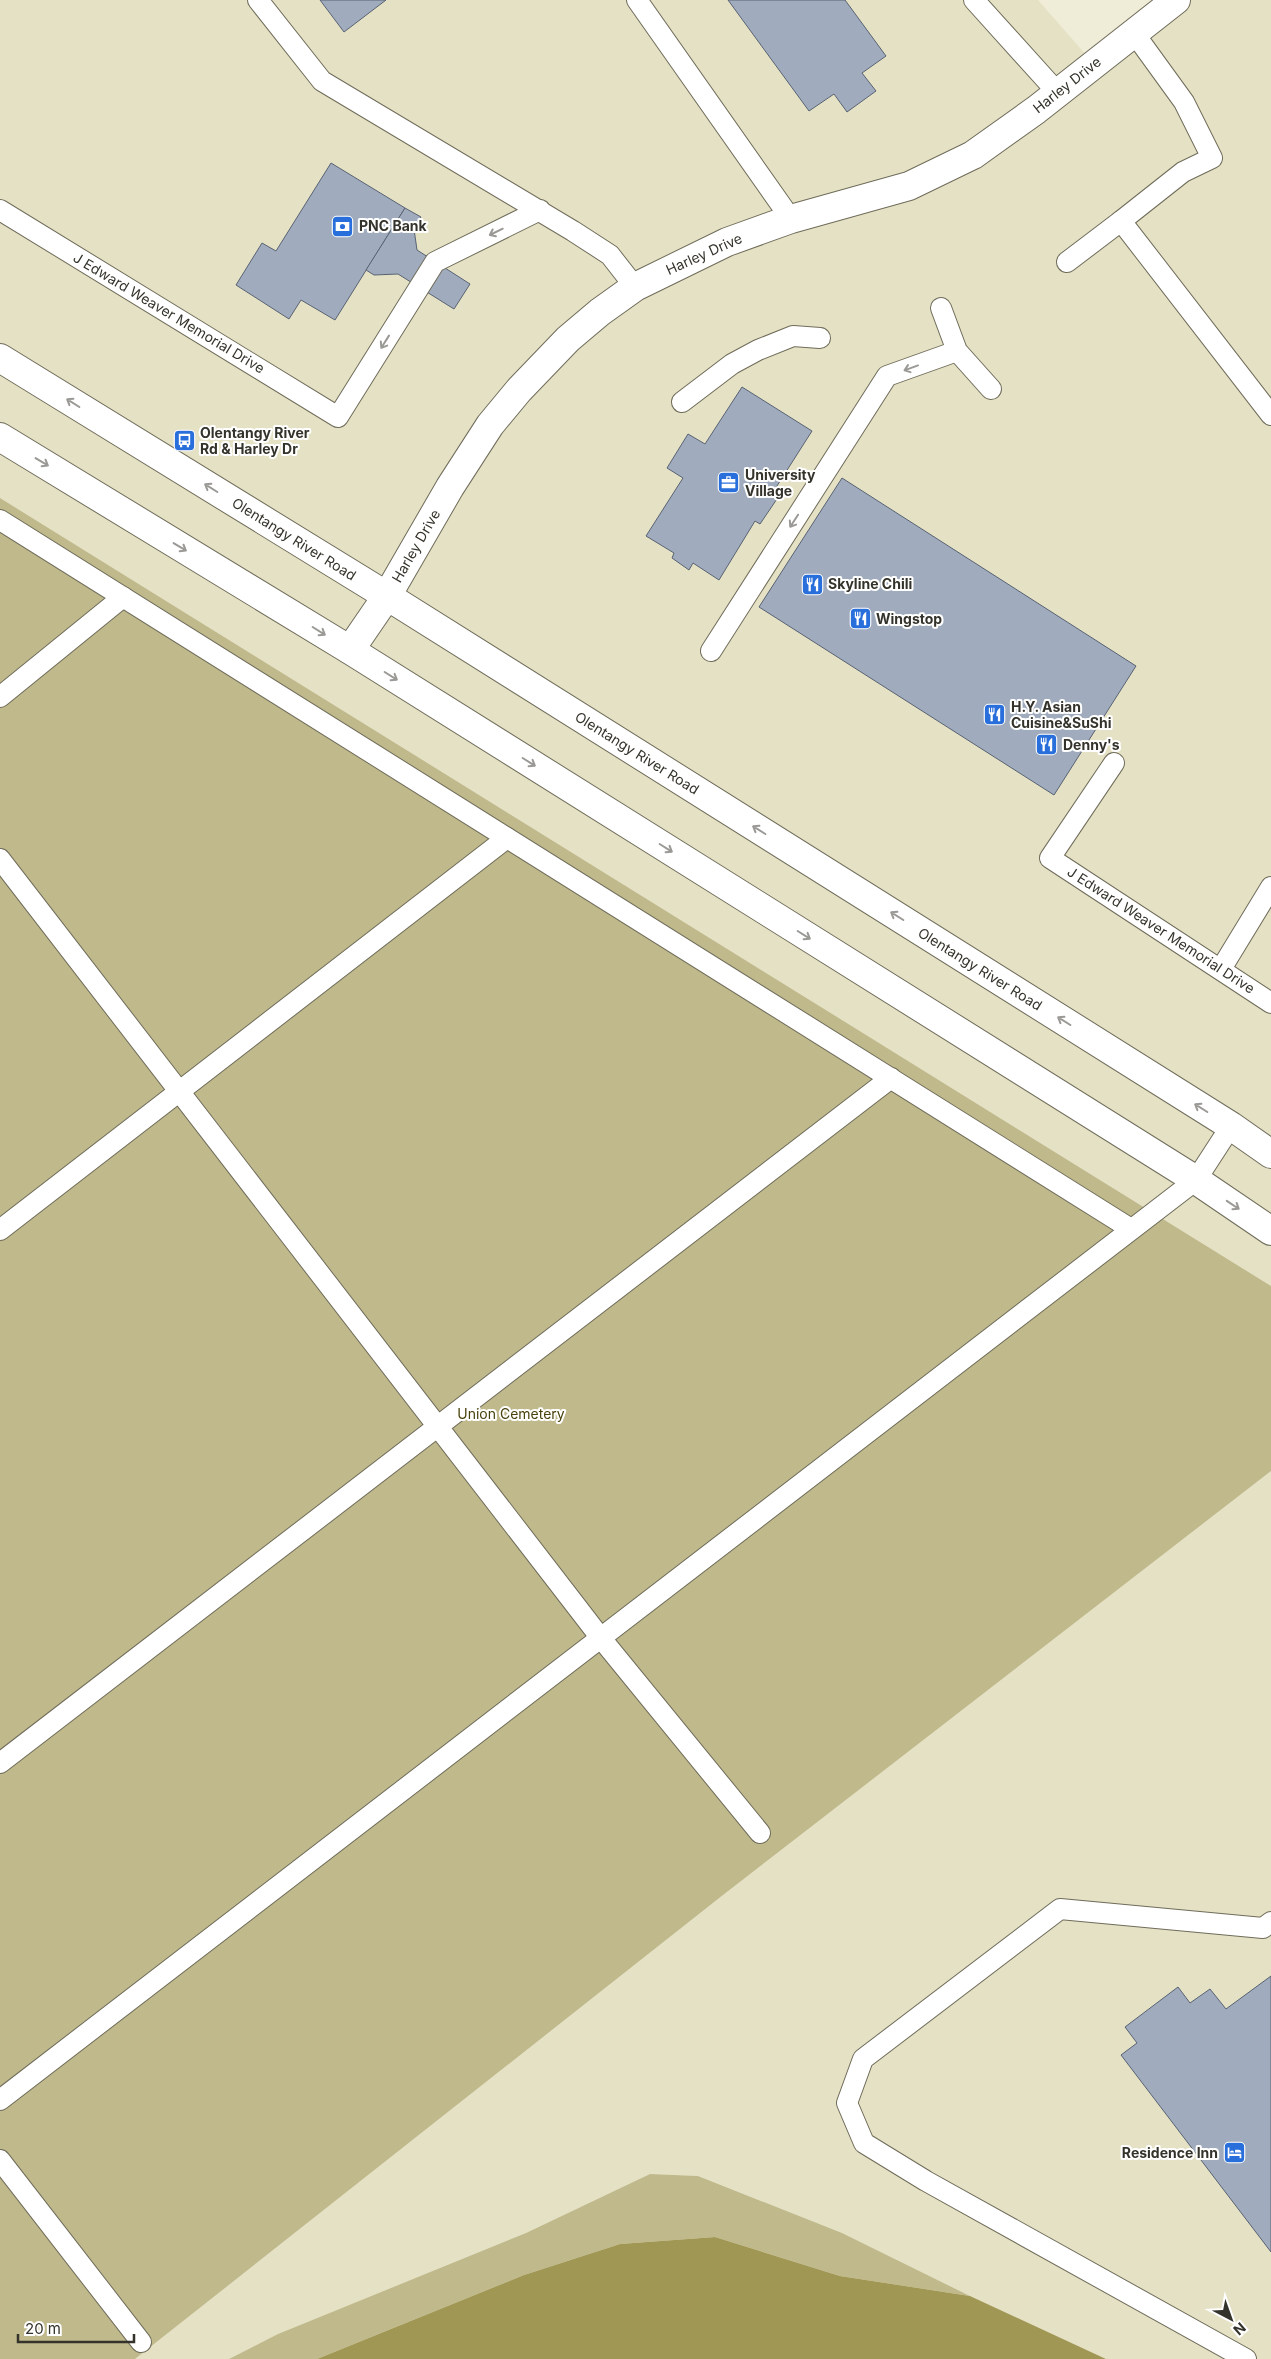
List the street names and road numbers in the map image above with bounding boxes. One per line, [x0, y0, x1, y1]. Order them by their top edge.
street label: Harley Drive [1029, 53, 1104, 116]
street label: Harley Drive [663, 229, 745, 278]
street label: J Edward Weaver Memorial Drive [71, 249, 268, 377]
street label: Olentangy River Road [229, 494, 359, 584]
street label: Harley Drive [388, 506, 443, 585]
street label: Olentangy River Road [572, 708, 702, 798]
street label: J Edward Weaver Memorial Drive [1064, 863, 1258, 997]
street label: Olentangy River Road [915, 924, 1045, 1014]

